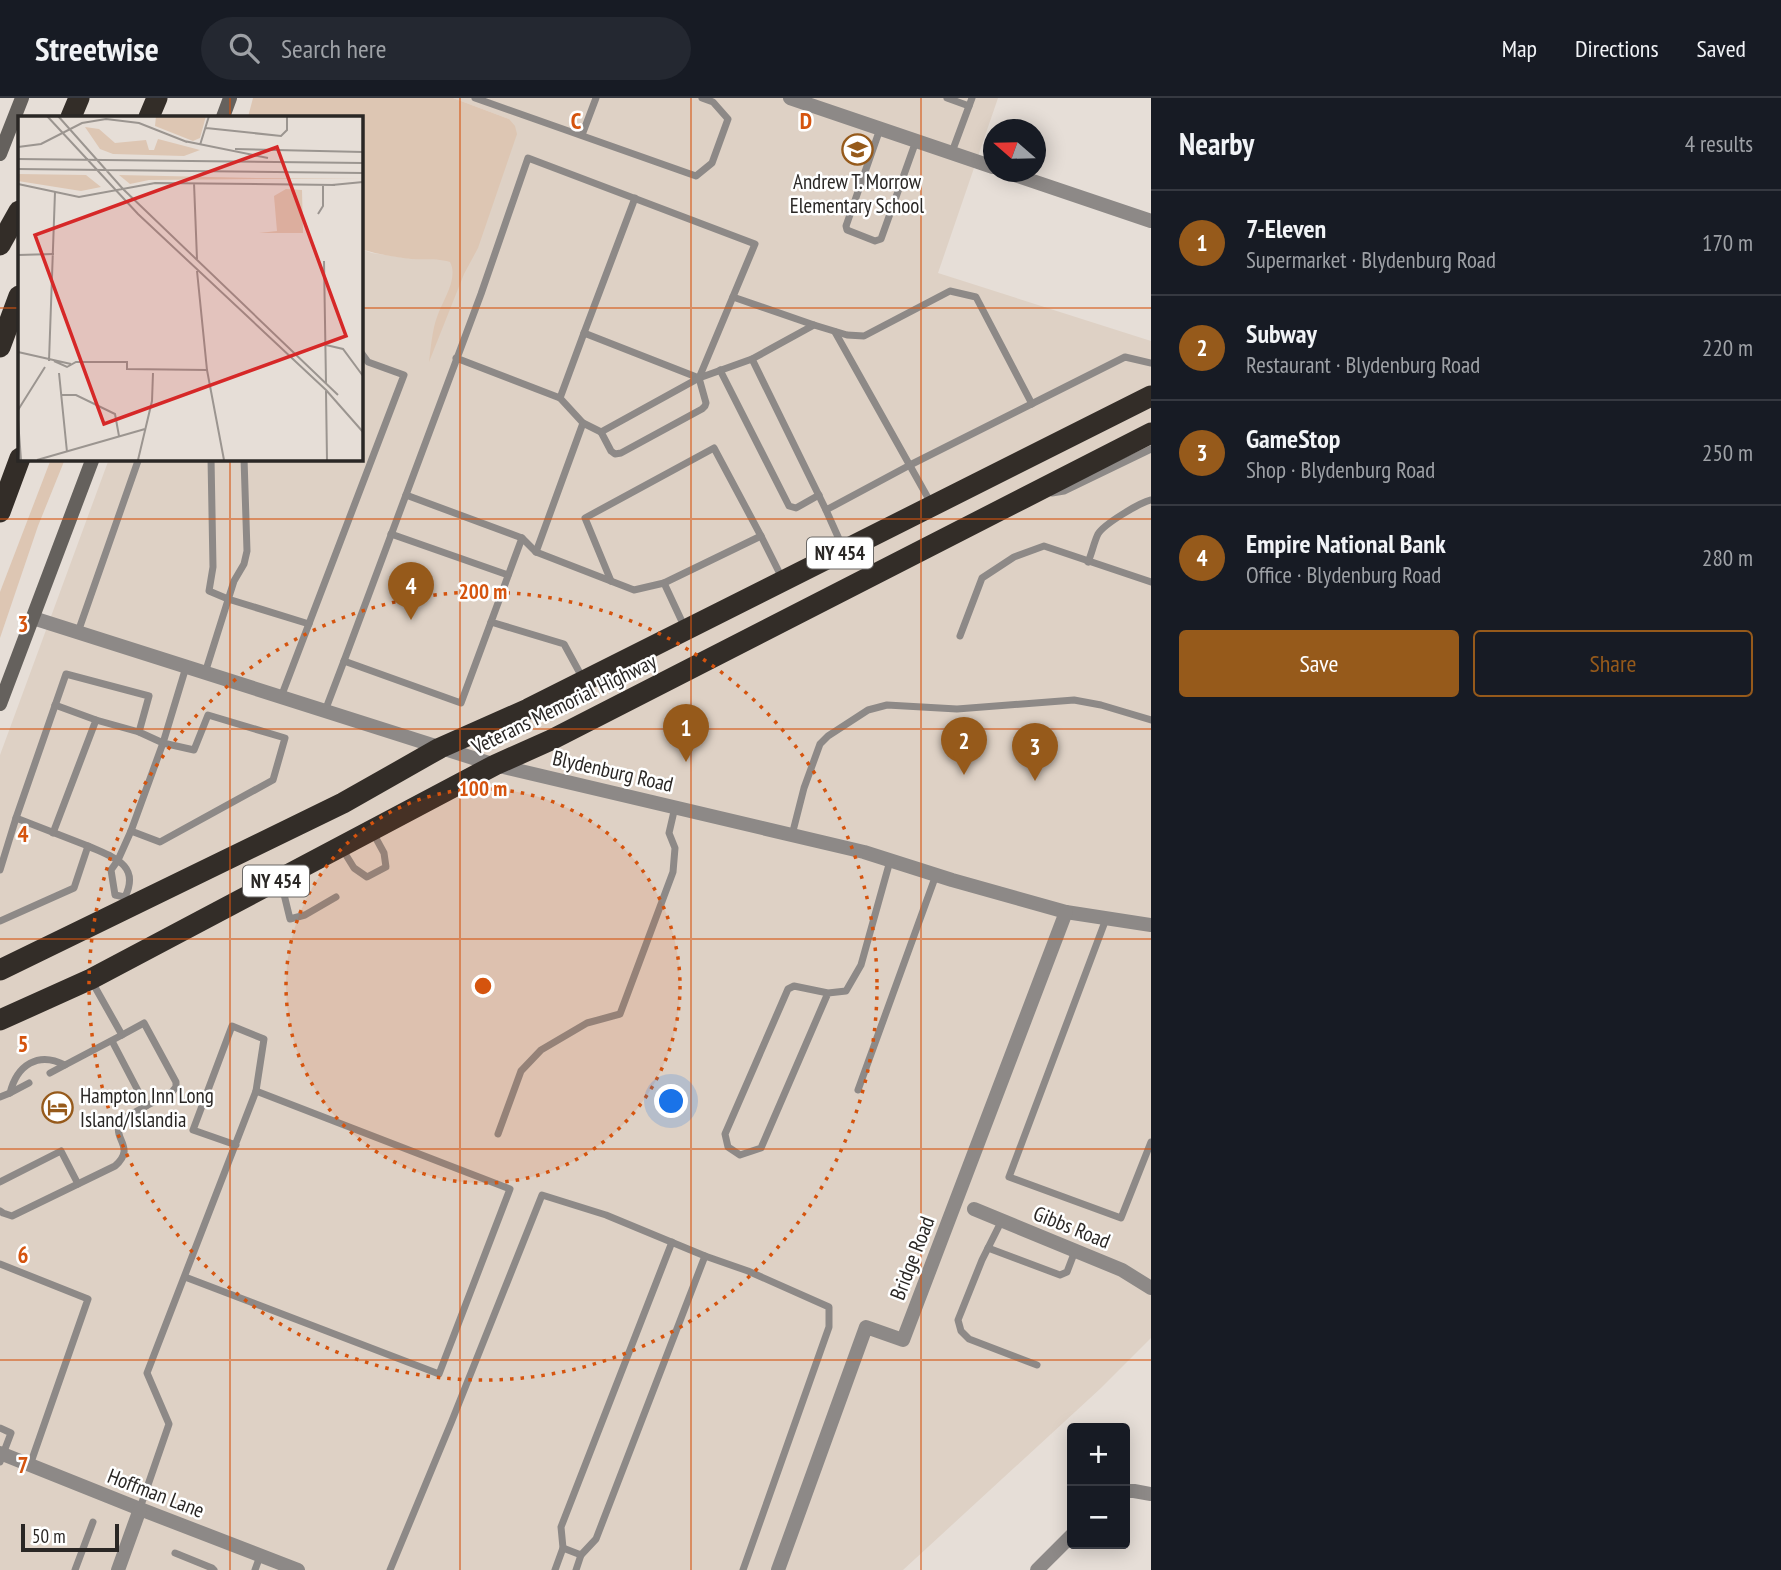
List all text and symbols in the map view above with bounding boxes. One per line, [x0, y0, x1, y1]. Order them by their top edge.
search box [201, 17, 691, 80]
text: Streetwise [35, 27, 159, 70]
icon: search [225, 29, 263, 67]
text: Search here [281, 32, 387, 65]
text: Map [1502, 33, 1537, 64]
text: Directions [1575, 33, 1659, 64]
text: Saved [1697, 33, 1746, 64]
text: C [571, 106, 582, 135]
text: D [800, 106, 812, 135]
inset map [18, 116, 362, 460]
north arrow [983, 119, 1046, 182]
text: Nearby [1179, 124, 1254, 163]
text: 4 results [1685, 129, 1753, 158]
school or university icon: Andrew T. Morrow Elementary School [840, 132, 874, 166]
place label: Andrew T. Morrow Elementary School [790, 168, 924, 219]
text: 7-Eleven [1246, 212, 1326, 245]
text: 1 [1197, 228, 1208, 257]
text: 170 m [1702, 228, 1753, 257]
text: Supermarket · Blydenburg Road [1246, 245, 1496, 274]
text: Subway [1246, 317, 1317, 350]
text: 2 [1197, 333, 1208, 362]
text: 220 m [1702, 333, 1753, 362]
text: Restaurant · Blydenburg Road [1246, 350, 1480, 379]
text: GameStop [1246, 422, 1340, 455]
text: 3 [1197, 438, 1208, 467]
text: 250 m [1702, 438, 1753, 467]
text: Shop · Blydenburg Road [1246, 455, 1435, 484]
text: Empire National Bank [1246, 527, 1446, 560]
road number: NY 454 [807, 538, 873, 568]
text: 4 [1197, 543, 1208, 572]
text: 280 m [1702, 543, 1753, 572]
text: Office · Blydenburg Road [1246, 560, 1441, 589]
pin: 4 [388, 562, 434, 620]
text: 200 m [459, 578, 507, 605]
text: 3 [18, 609, 29, 638]
button: Save [1179, 630, 1459, 697]
button: Share [1473, 630, 1753, 697]
street label: Veterans Memorial Highway [466, 647, 661, 761]
pin: 1 [663, 704, 709, 762]
pin: 2 [941, 717, 987, 775]
pin: 3 [1012, 723, 1058, 781]
street label: Blydenburg Road [550, 744, 676, 798]
text: 100 m [459, 775, 507, 802]
text: 4 [18, 819, 29, 848]
road number: NY 454 [243, 866, 309, 896]
centre of rings [471, 974, 495, 998]
text: 5 [18, 1029, 29, 1058]
place label: Hampton Inn Long Island/Islandia [80, 1082, 214, 1133]
your location [654, 1084, 688, 1118]
hotel icon: Hampton Inn Long Island/Islandia [40, 1090, 74, 1124]
street label: Gibbs Road [1030, 1199, 1114, 1255]
street label: Bridge Road [884, 1212, 940, 1304]
text: 6 [18, 1240, 29, 1269]
map controls [1067, 1423, 1130, 1549]
button: + [1067, 1423, 1130, 1486]
text: 7 [18, 1450, 29, 1479]
street label: Hoffman Lane [104, 1462, 208, 1524]
button: − [1067, 1486, 1130, 1549]
scale bar [21, 1521, 119, 1553]
text: 50 m [32, 1524, 66, 1548]

